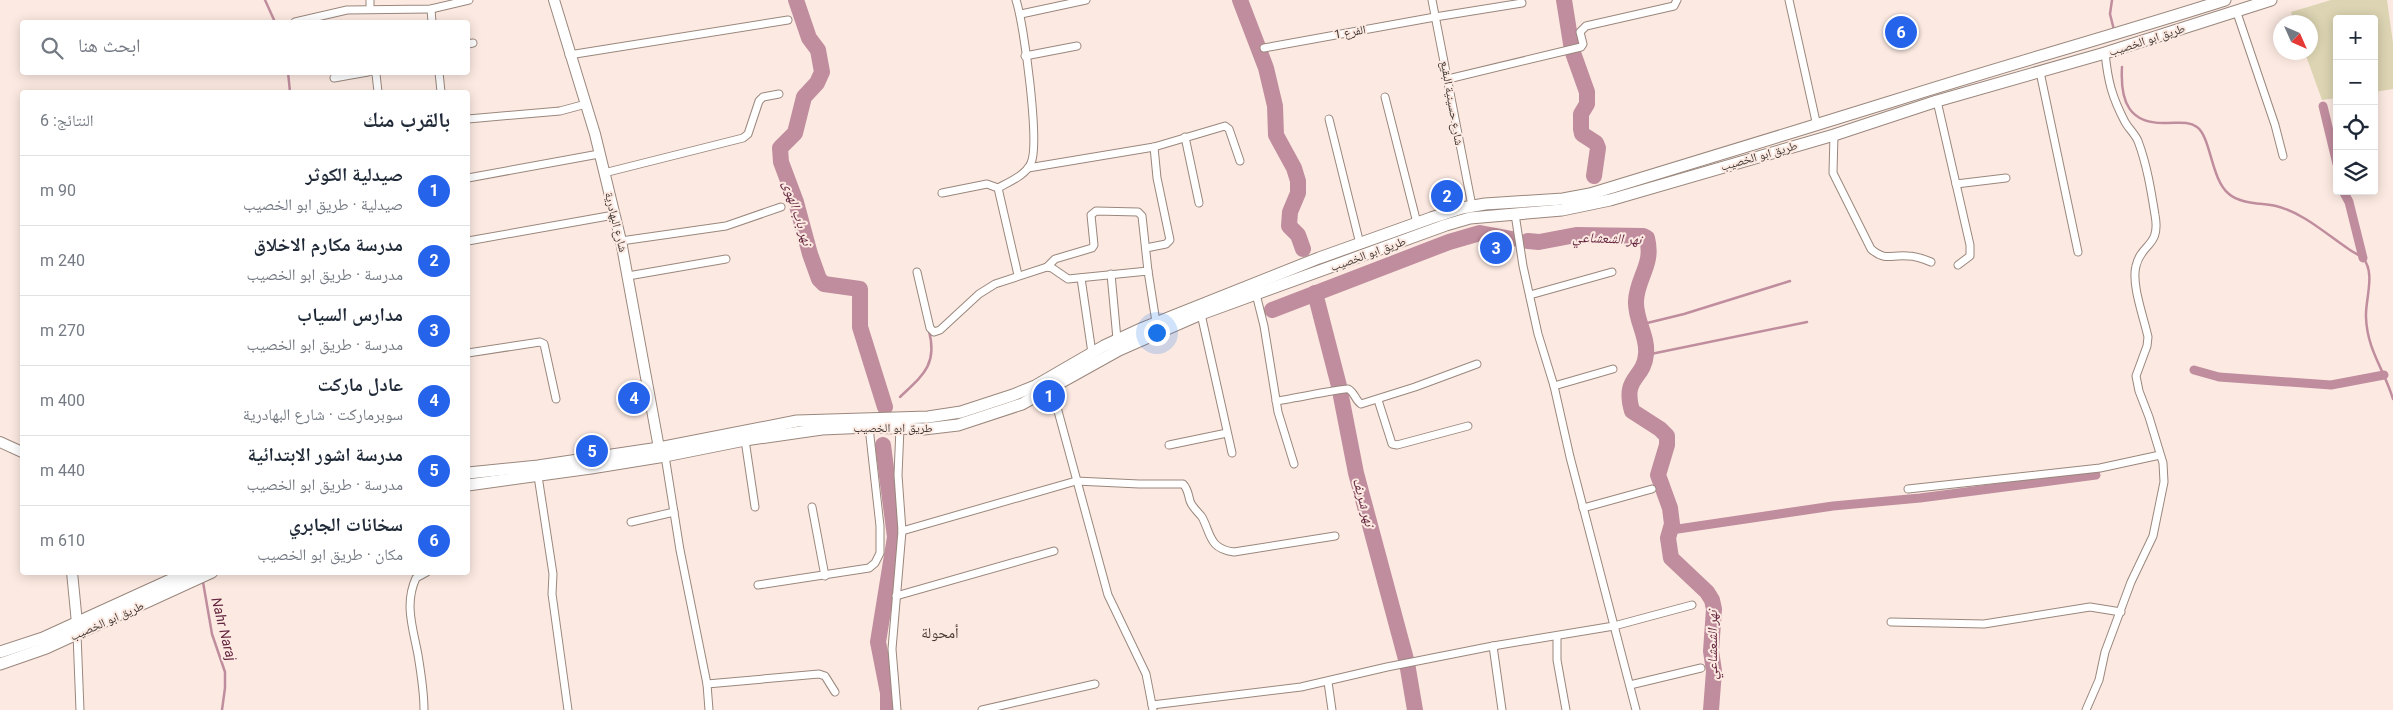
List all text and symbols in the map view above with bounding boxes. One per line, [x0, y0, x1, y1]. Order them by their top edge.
pin: 6 [1885, 13, 1917, 51]
north arrow [2273, 15, 2318, 60]
map controls [2333, 15, 2378, 195]
button: + [2333, 15, 2378, 60]
search box [20, 20, 470, 75]
street label: طريق ابو الخصيب [2107, 21, 2187, 59]
street label: الفرع 1 [1333, 22, 1367, 43]
icon: search [38, 34, 66, 62]
text: ابحث هنا [78, 34, 141, 57]
street label: شارع حسينية البقيع [1437, 60, 1466, 147]
button: − [2333, 60, 2378, 105]
button: locate [2333, 105, 2378, 150]
text: بالقرب منك [363, 108, 450, 132]
text: النتائج: 6 [40, 111, 94, 130]
street label: طريق ابو الخصيب [1719, 138, 1799, 174]
button: layers [2333, 150, 2378, 195]
text: صيدلية الكوثر [306, 163, 403, 186]
pin: 2 [1431, 177, 1463, 215]
water label: نهر باب الهوى [779, 179, 817, 249]
text: 90 m [40, 181, 76, 200]
text: 1 [429, 181, 439, 200]
street label: شارع البهادرية [601, 190, 630, 254]
text: صيدلية · طريق ابو الخصيب [243, 195, 403, 214]
pin: 3 [1480, 229, 1512, 267]
water label: نهر الشعشاعي [1572, 229, 1644, 251]
text: مدرسة مكارم الاخلاق [254, 233, 403, 256]
street label: طريق ابو الخصيب [1328, 234, 1408, 274]
text: 240 m [40, 251, 85, 270]
text: 2 [429, 251, 439, 270]
text: مدرسة · طريق ابو الخصيب [247, 265, 403, 284]
text: مدارس السياب [297, 303, 403, 326]
your location [1144, 320, 1170, 346]
text: 270 m [40, 321, 85, 340]
text: 3 [429, 321, 439, 340]
text: مدرسة · طريق ابو الخصيب [247, 335, 403, 354]
text: عادل ماركت [318, 373, 403, 396]
pin: 1 [1033, 377, 1065, 415]
pin: 4 [618, 379, 650, 417]
text: 400 m [40, 391, 85, 410]
text: 4 [429, 391, 439, 410]
text: سوبرماركت · شارع البهادرية [243, 405, 403, 424]
street label: طريق ابو الخصيب [853, 421, 933, 435]
pin: 5 [576, 432, 608, 470]
text: مدرسة اشور الابتدائية [248, 443, 403, 466]
text: 440 m [40, 461, 85, 480]
text: 5 [429, 461, 439, 480]
text: مدرسة · طريق ابو الخصيب [247, 475, 403, 494]
water label: نهر شريف [1350, 476, 1379, 530]
text: سخانات الجابري [289, 513, 403, 536]
text: 610 m [40, 531, 85, 550]
text: 6 [429, 531, 439, 550]
text: مكان · طريق ابو الخصيب [257, 545, 403, 564]
water label: Nahr Naraj [208, 596, 240, 663]
street label: طريق ابو الخصيب [68, 598, 146, 644]
water label: نهر الشعشاعي [1704, 608, 1724, 680]
district label: أمحولة [921, 624, 959, 642]

